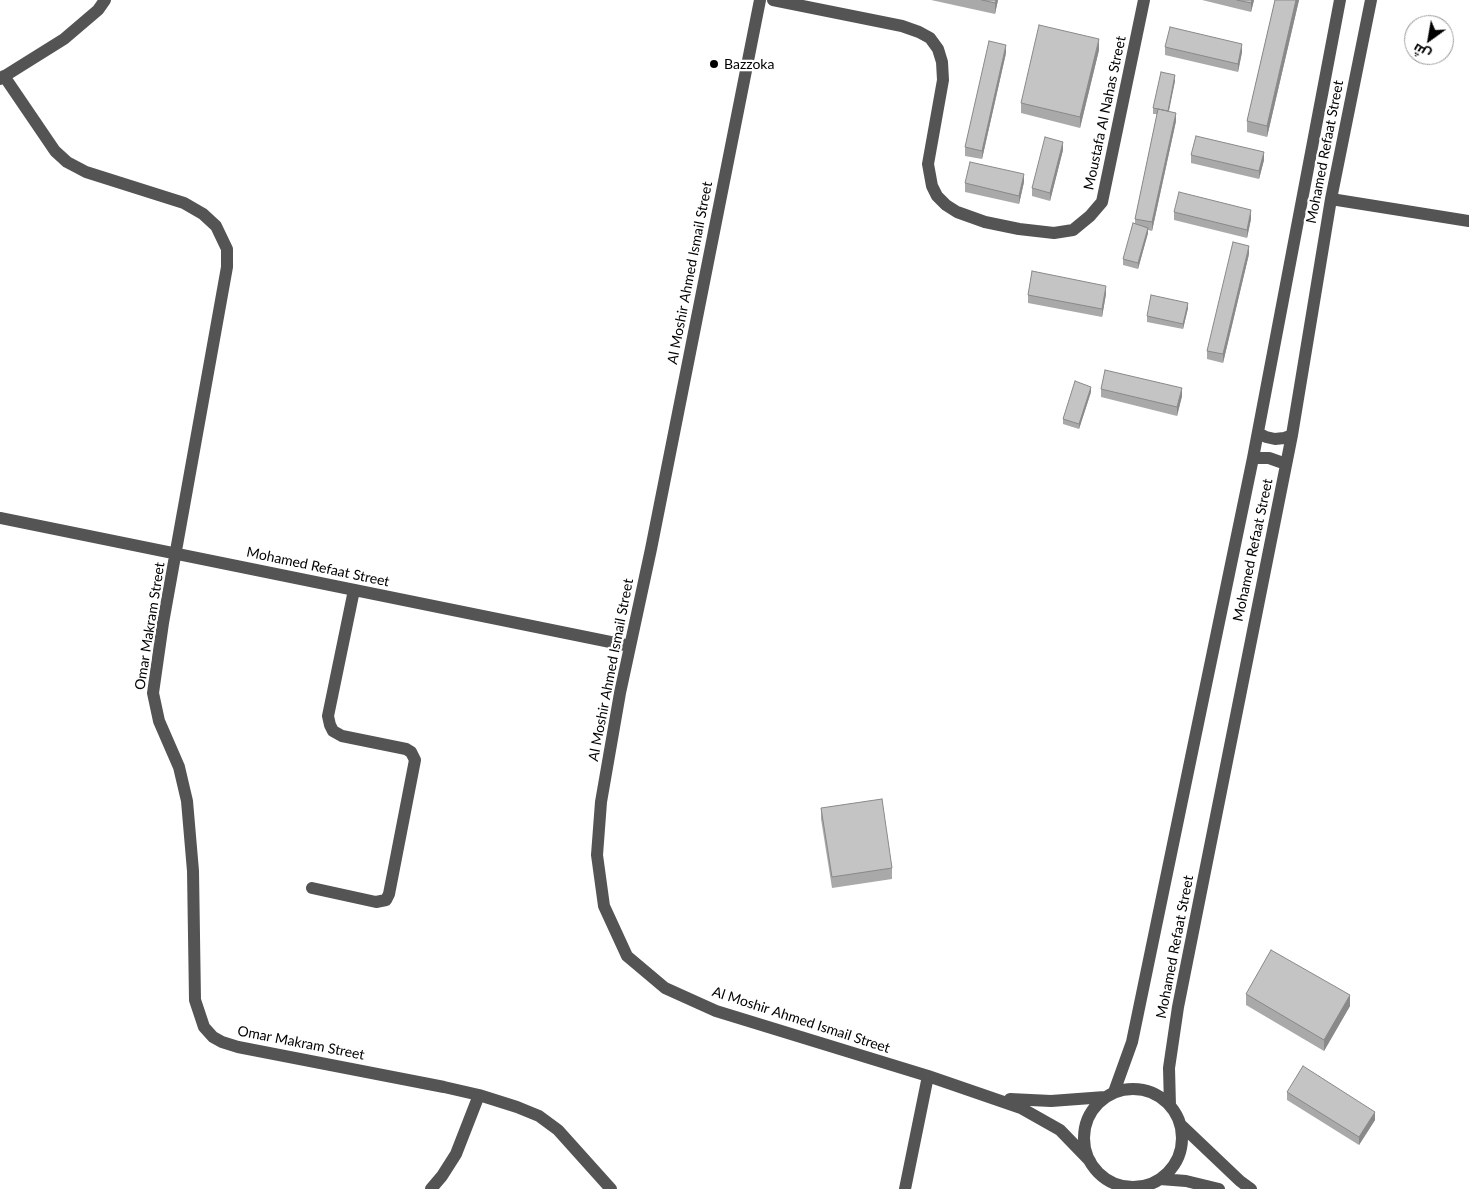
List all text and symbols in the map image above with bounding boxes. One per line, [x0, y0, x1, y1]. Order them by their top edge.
north arrow [1404, 15, 1454, 65]
street label: Moustafa Al Nahas Street [1080, 35, 1130, 191]
text: ش [1409, 40, 1433, 64]
place label: Bazzoka [724, 56, 774, 72]
marker: Bazzoka [708, 58, 720, 70]
street label: Mohamed Refaat Street [1303, 79, 1347, 225]
street label: Al Moshir Ahmed Ismail Street [664, 180, 716, 366]
street label: Mohamed Refaat Street [1230, 477, 1276, 623]
street label: Mohamed Refaat Street [245, 544, 391, 590]
street label: Omar Makram Street [132, 561, 168, 691]
street label: Al Moshir Ahmed Ismail Street [585, 577, 637, 763]
street label: Mohamed Refaat Street [1153, 874, 1197, 1020]
street label: Al Moshir Ahmed Ismail Street [710, 983, 892, 1057]
street label: Omar Makram Street [236, 1022, 366, 1064]

